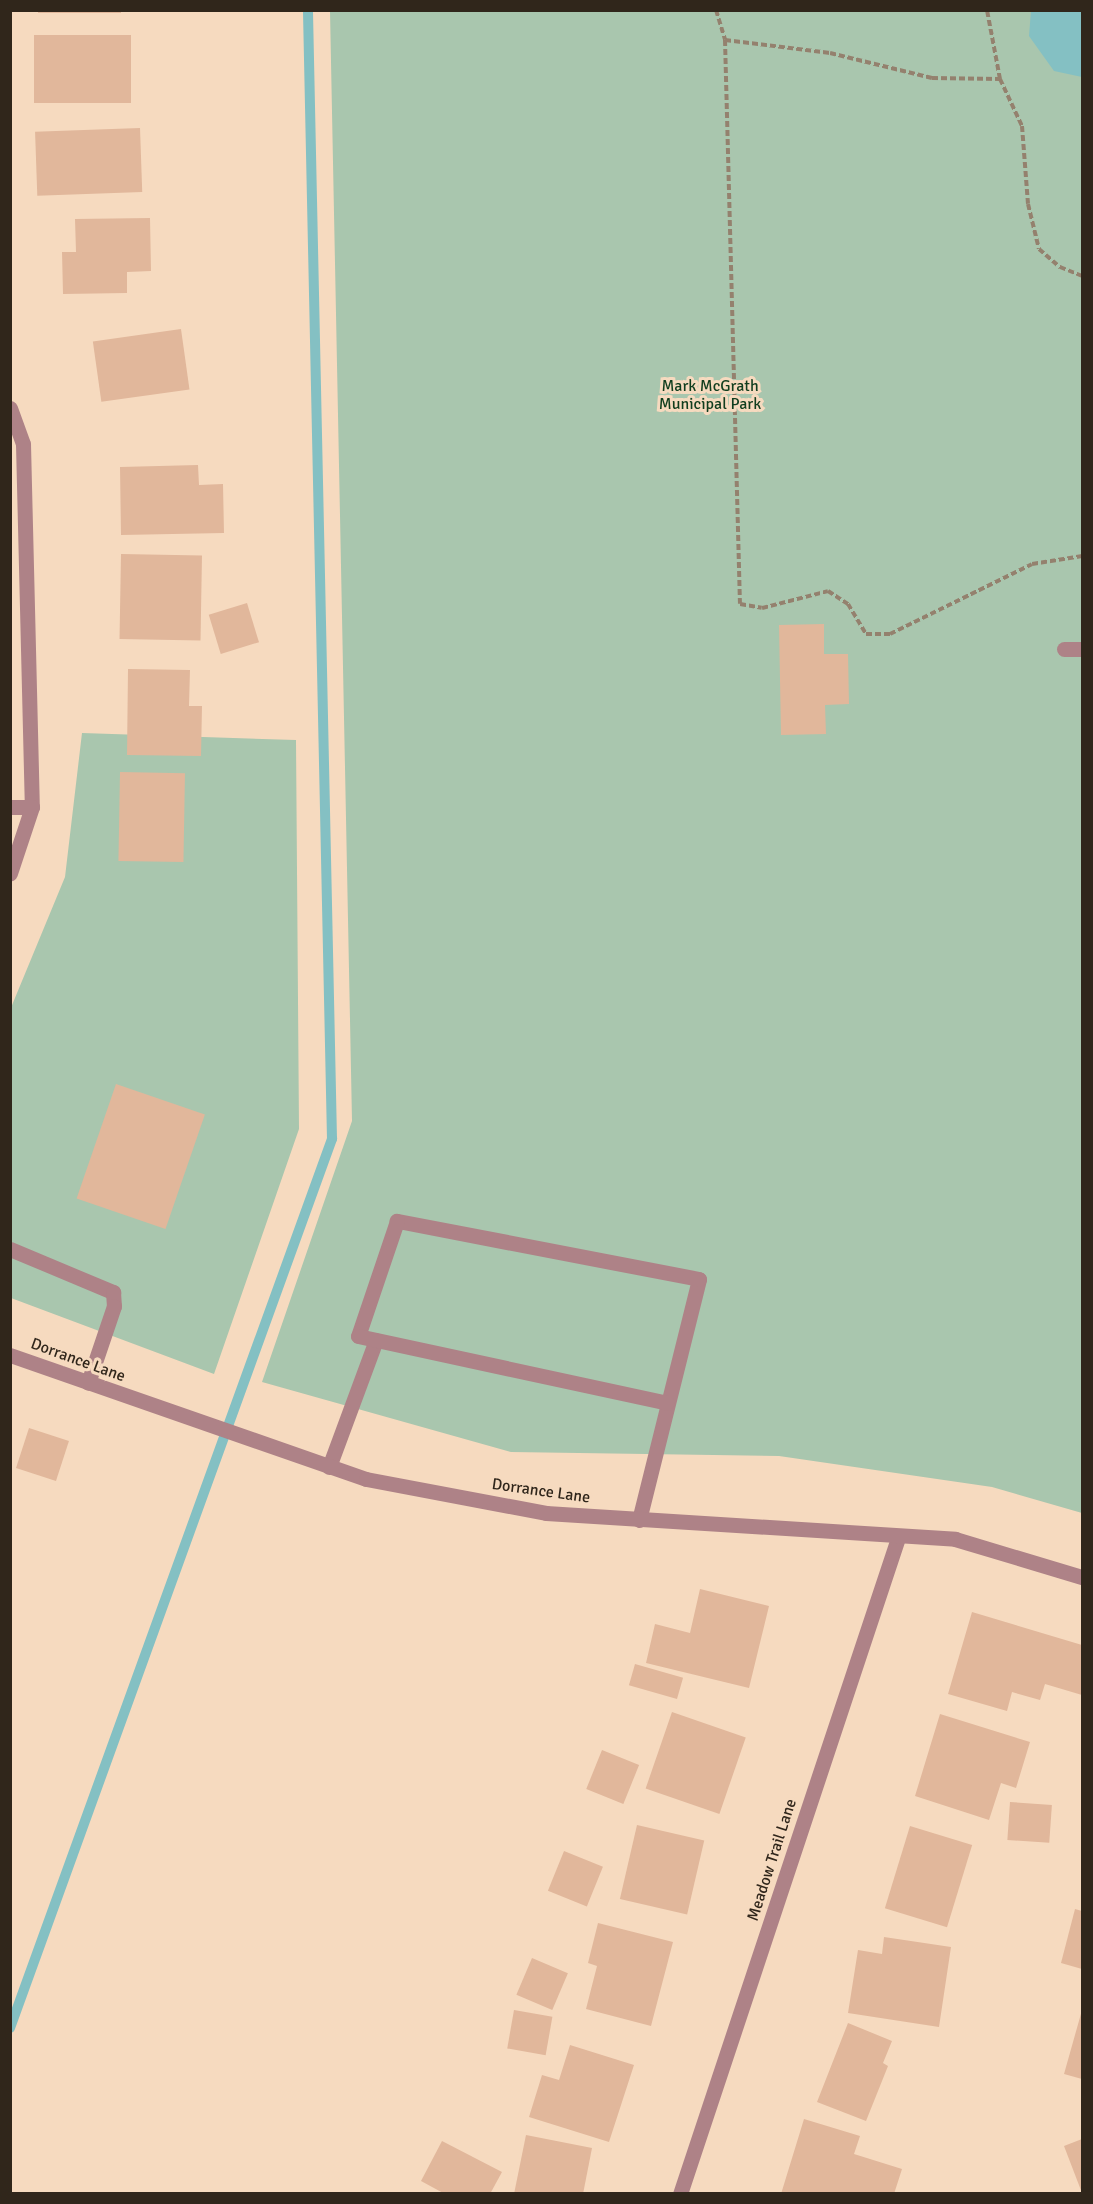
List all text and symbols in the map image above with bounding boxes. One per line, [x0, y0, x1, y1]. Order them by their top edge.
park label: Mark McGrath Municipal Park [659, 376, 761, 414]
street label: Dorrance Lane [28, 1334, 128, 1386]
street label: Dorrance Lane [491, 1475, 591, 1507]
street label: Meadow Trail Lane [743, 1796, 801, 1924]

